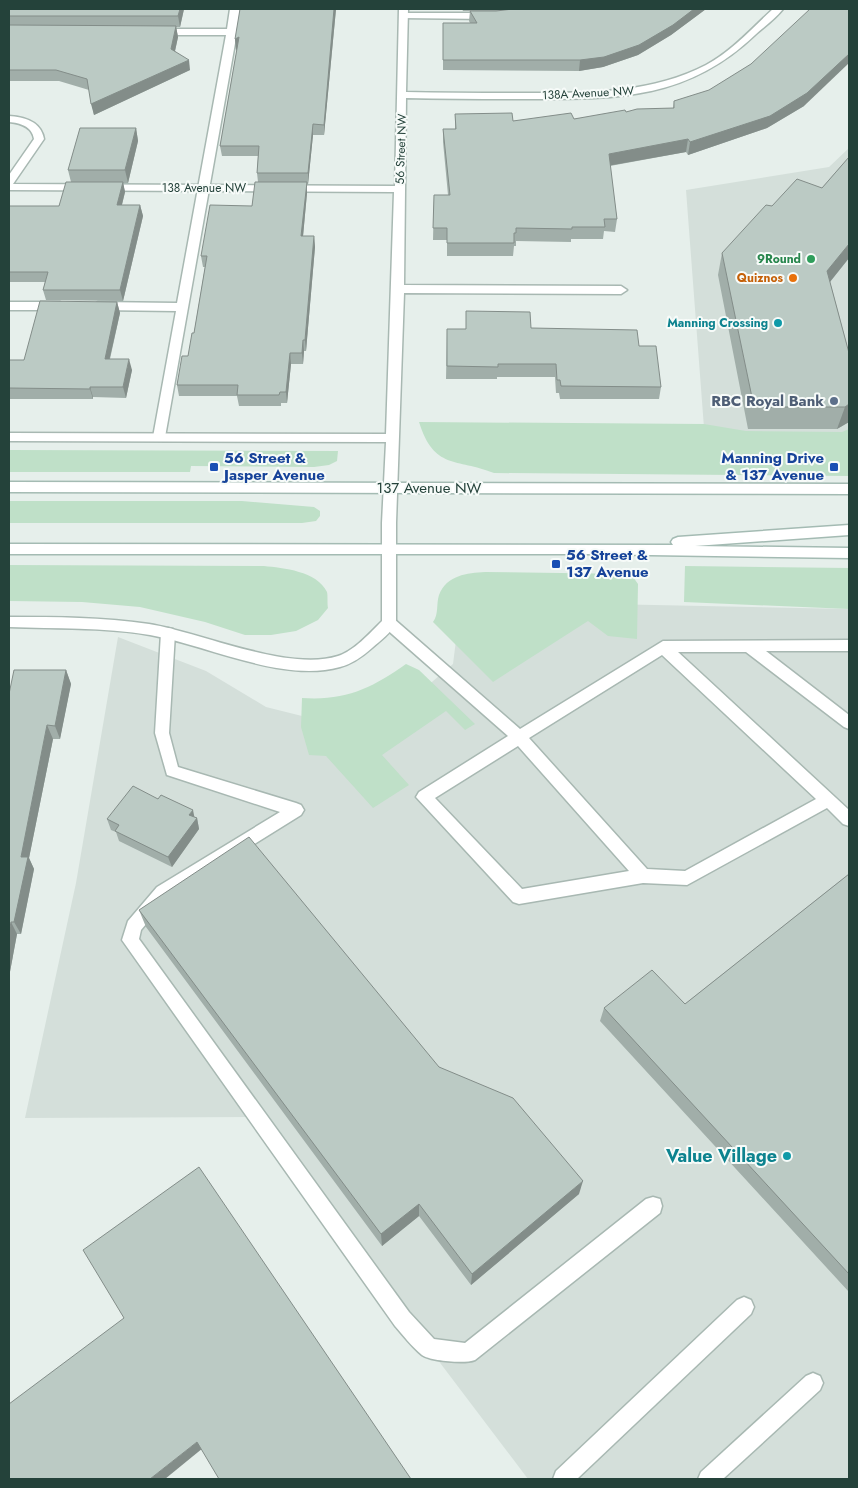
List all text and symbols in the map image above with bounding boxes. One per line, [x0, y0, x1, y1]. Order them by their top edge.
street label: 138A Avenue NW [542, 82, 635, 104]
street label: 56 Street NW [391, 113, 411, 185]
street label: 138 Avenue NW [162, 179, 246, 197]
place label: 9Round [757, 250, 801, 268]
marker: 9Round [805, 253, 817, 265]
place label: Quiznos [737, 269, 784, 287]
marker: Quiznos [787, 272, 799, 284]
place label: Manning Crossing [667, 314, 768, 332]
marker: Manning Crossing [772, 317, 784, 329]
place label: RBC Royal Bank [711, 390, 824, 412]
marker: RBC Royal Bank [828, 395, 840, 407]
place label: 56 Street & Jasper Avenue [221, 447, 325, 486]
place label: Manning Drive & 137 Avenue [721, 447, 824, 486]
marker: 56 Street & Jasper Avenue [208, 461, 220, 473]
marker: Manning Drive & 137 Avenue [828, 461, 840, 473]
street label: 137 Avenue NW [377, 477, 482, 499]
place label: 56 Street & 137 Avenue [566, 544, 649, 583]
marker: 56 Street & 137 Avenue [550, 558, 562, 570]
place label: Value Village [665, 1143, 777, 1169]
marker: Value Village [781, 1150, 793, 1162]

